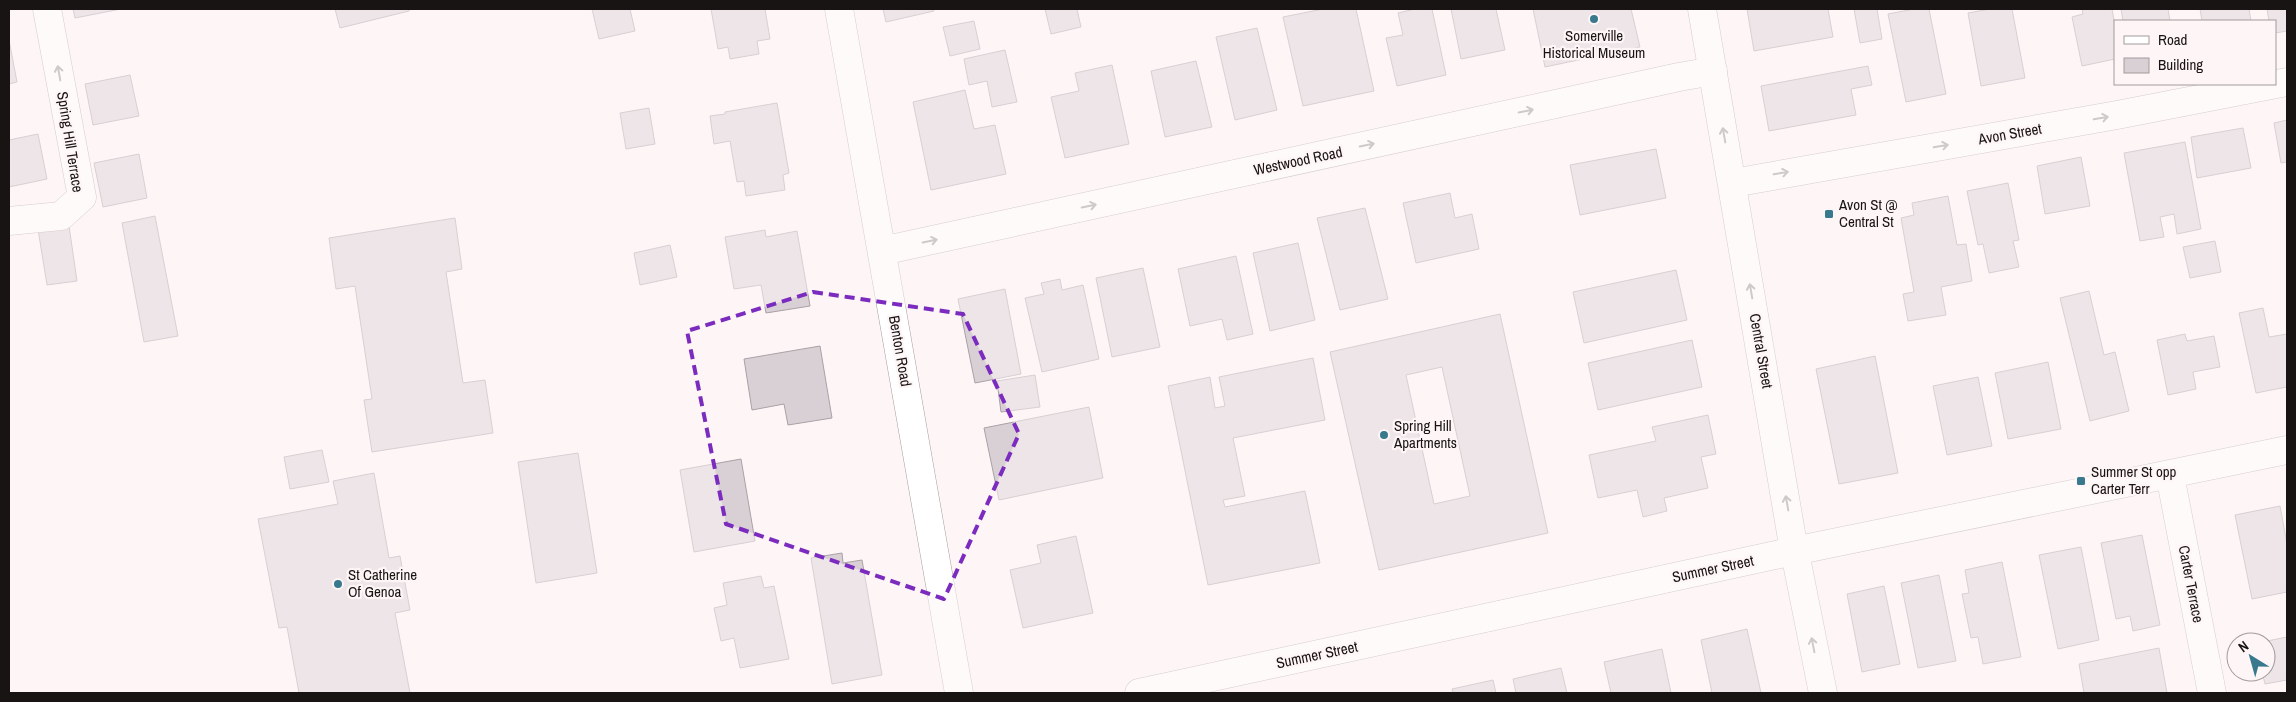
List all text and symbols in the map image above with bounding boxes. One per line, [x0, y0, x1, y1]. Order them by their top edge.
marker: Somerville Historical Museum [1588, 13, 1600, 25]
legend [2114, 20, 2276, 85]
place label: Somerville Historical Museum [1543, 25, 1645, 63]
text: Road [2158, 29, 2187, 50]
text: Building [2158, 54, 2203, 75]
one-way arrow [54, 66, 63, 82]
street label: Spring Hill Terrace [52, 90, 89, 194]
one-way arrow [1517, 106, 1533, 115]
one-way arrow [2092, 112, 2108, 122]
street label: Avon Street [1976, 118, 2044, 150]
one-way arrow [1719, 127, 1729, 143]
one-way arrow [1359, 140, 1375, 150]
one-way arrow [1932, 140, 1948, 150]
street label: Westwood Road [1252, 141, 1344, 180]
one-way arrow [1772, 168, 1788, 178]
place label: Avon St @ Central St [1838, 194, 1898, 232]
one-way arrow [1080, 201, 1096, 210]
marker: Avon St @ Central St [1823, 208, 1835, 220]
one-way arrow [921, 236, 937, 245]
one-way arrow [1745, 283, 1755, 299]
street label: Central Street [1745, 312, 1779, 391]
street label: Benton Road [884, 314, 917, 388]
place label: Spring Hill Apartments [1393, 415, 1457, 453]
marker: Spring Hill Apartments [1378, 429, 1390, 441]
place label: Summer St opp Carter Terr [2091, 461, 2177, 499]
marker: Summer St opp Carter Terr [2075, 475, 2087, 487]
one-way arrow [1781, 495, 1791, 511]
street label: Carter Terrace [2174, 543, 2209, 625]
street label: Summer Street [1670, 550, 1756, 587]
place label: St Catherine Of Genoa [348, 564, 417, 602]
marker: St Catherine Of Genoa [332, 578, 344, 590]
north arrow [2226, 632, 2276, 682]
street label: Summer Street [1274, 636, 1360, 673]
text: N [2234, 637, 2252, 656]
one-way arrow [1808, 638, 1818, 654]

